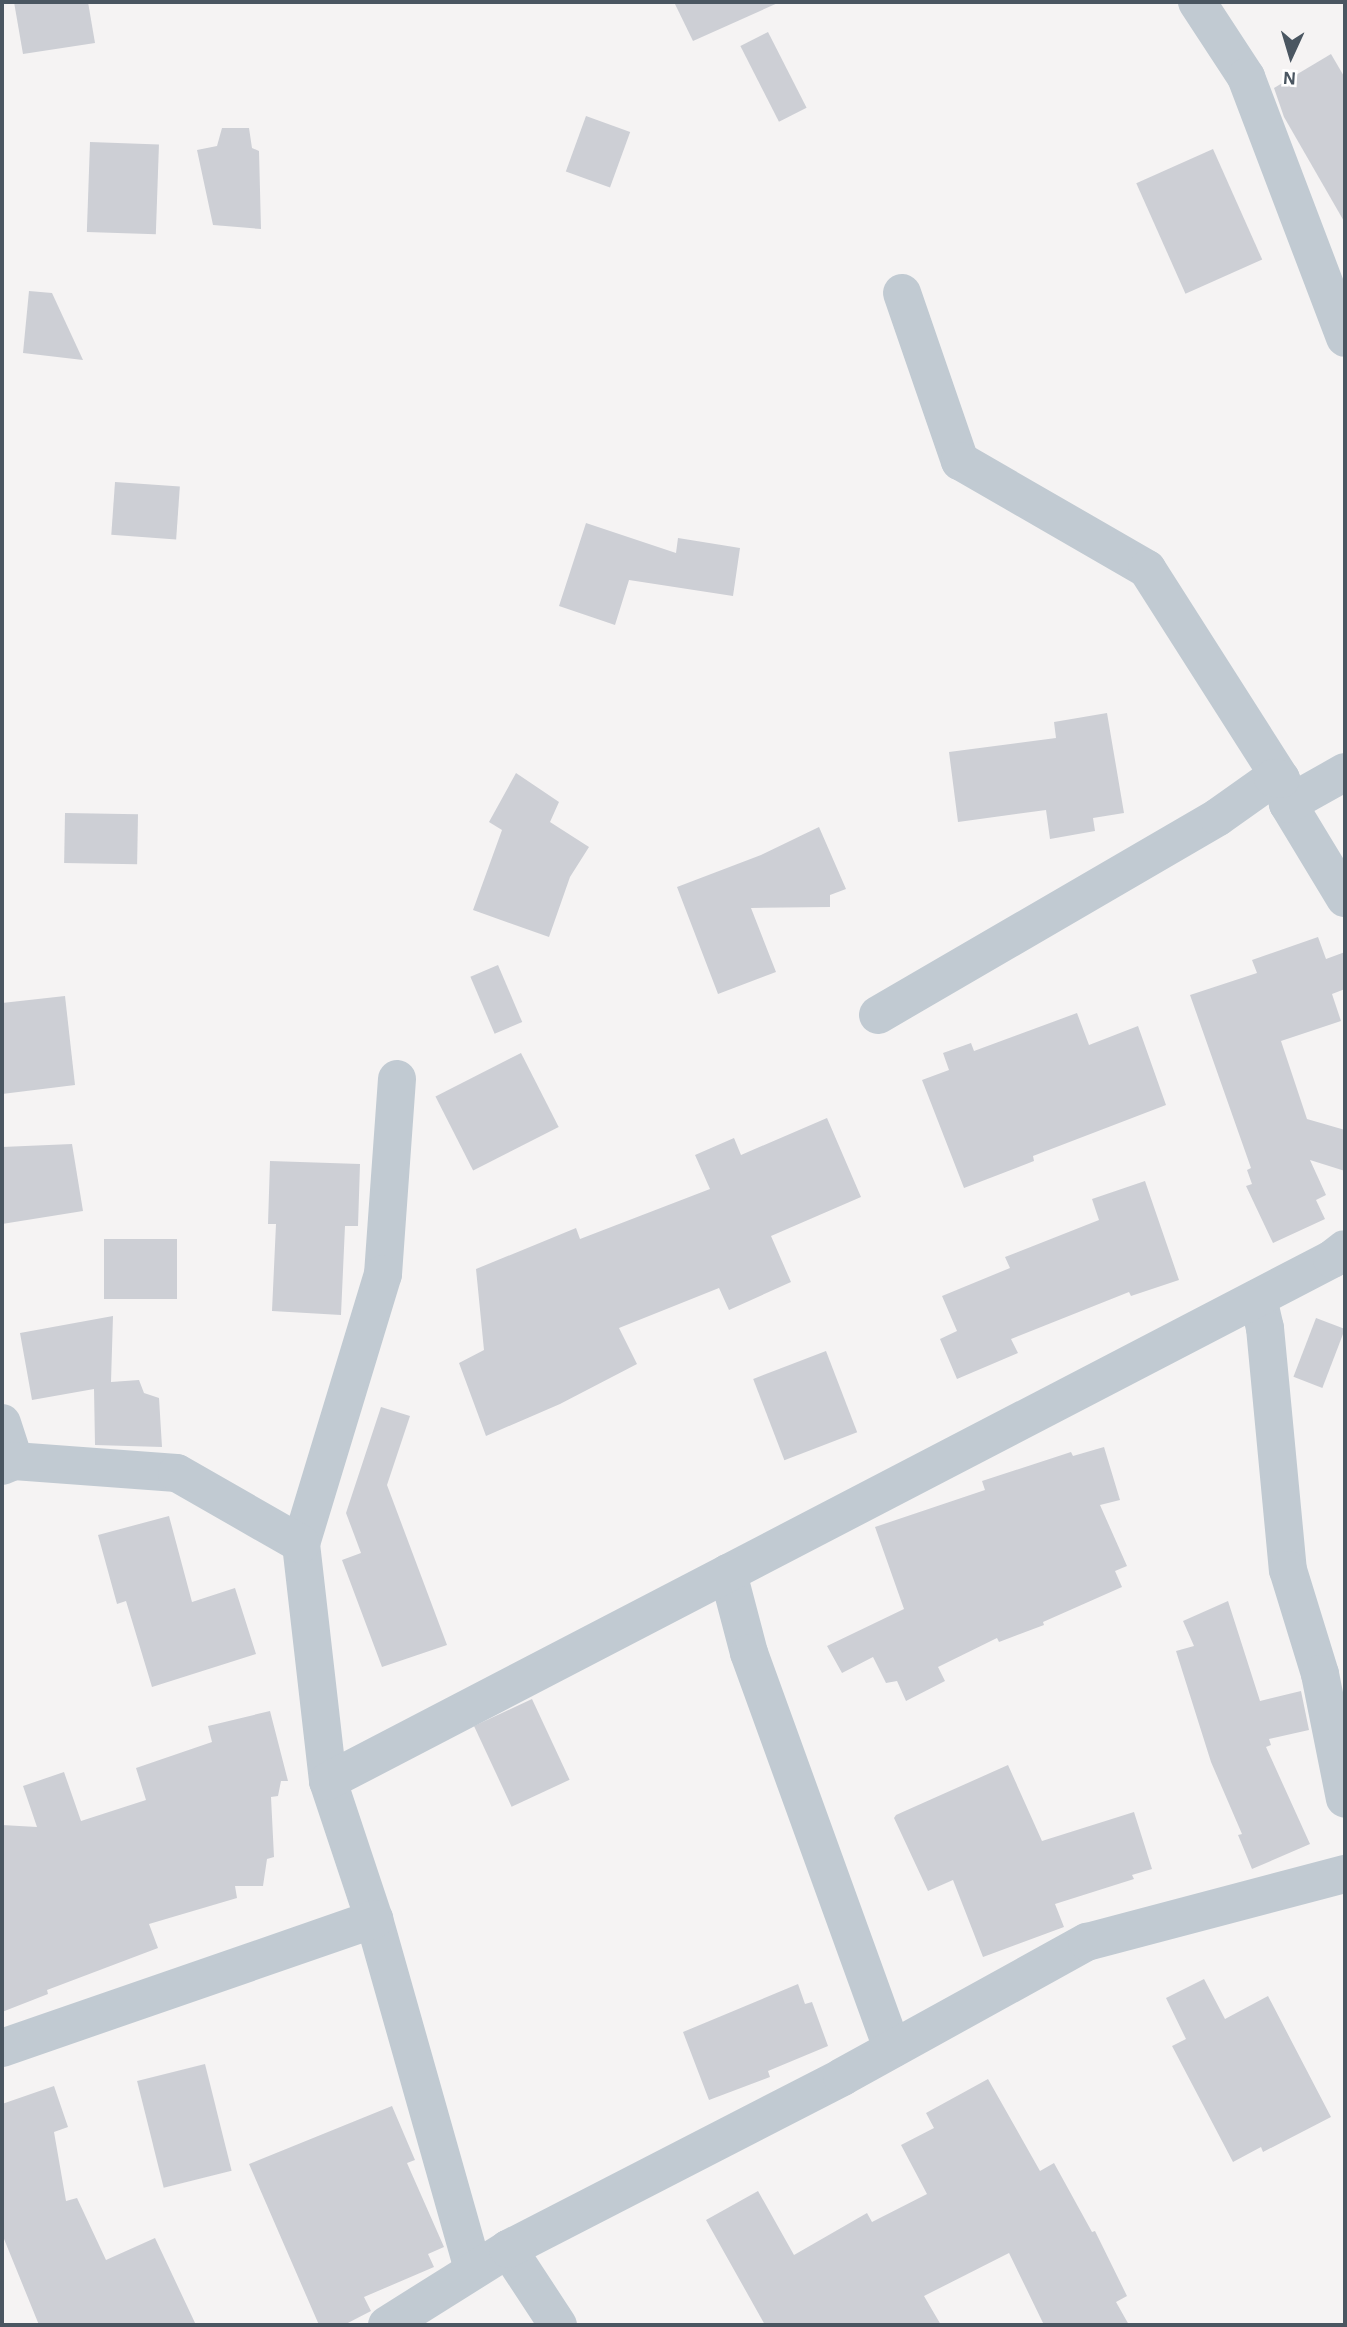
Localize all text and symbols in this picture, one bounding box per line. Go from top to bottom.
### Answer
north arrow [1256,21,1326,91]
text: N [1282,68,1297,87]

